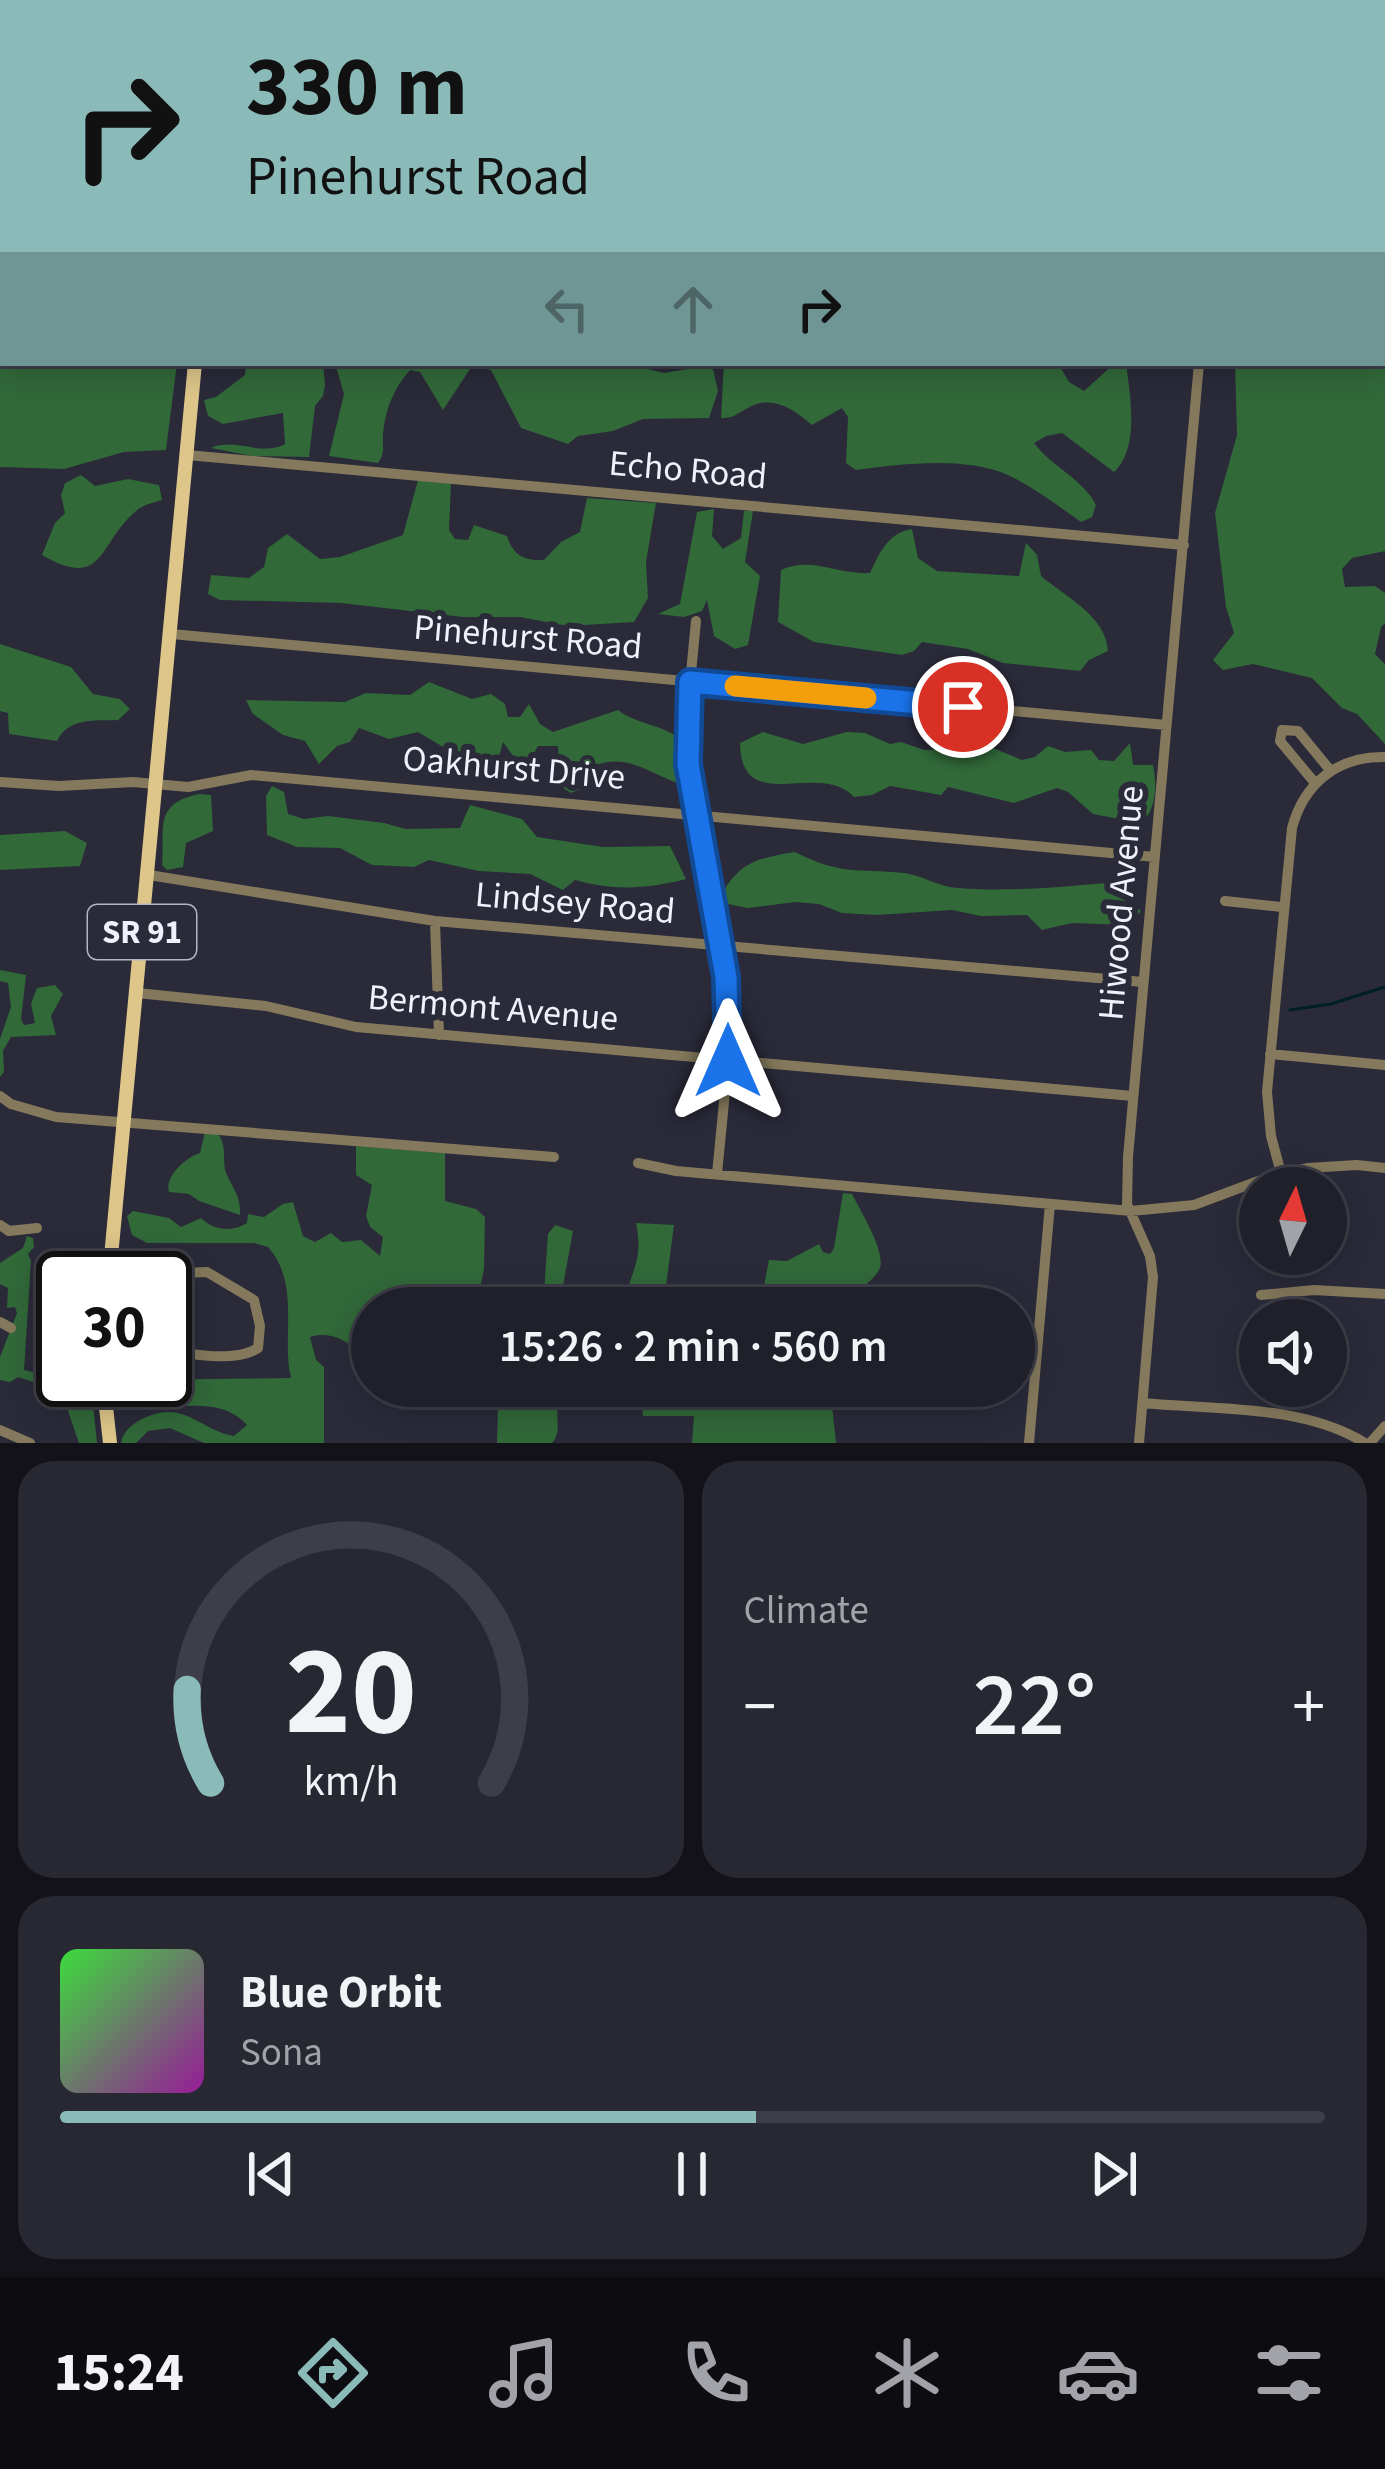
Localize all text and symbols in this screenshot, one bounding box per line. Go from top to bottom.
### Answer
text: 330 m [246,28,468,148]
icon: right [48,48,204,204]
text: Pinehurst Road [246,139,590,216]
icon: left [534,276,600,342]
icon: ahead [660,276,726,342]
icon: right [786,276,852,342]
street label: Echo Road [607,438,769,502]
street label: Pinehurst Road [412,602,644,672]
pin [912,656,1014,758]
icon: arrive [930,674,996,740]
street label: Oakhurst Drive [401,733,627,803]
street label: Hiwood Avenue [1085,784,1157,1022]
street label: Lindsey Road [473,869,677,937]
road number: SR 91 [88,905,196,959]
street label: Bermont Avenue [366,972,620,1044]
position arrow [665,998,791,1124]
north arrow [1239,1167,1347,1275]
map controls [1239,1167,1347,1407]
speed limit sign: 30 [36,1251,192,1407]
button: sound [1239,1299,1347,1407]
text: 15:26 · 2 min · 560 m [499,1315,887,1379]
text: Climate [744,1583,869,1639]
text: 20 [285,1604,417,1782]
text: 22° [972,1642,1096,1770]
text: − [744,1660,776,1754]
text: + [1292,1660,1325,1754]
text: km/h [303,1750,398,1811]
text: Blue Orbit [240,1961,442,2025]
text: Sona [240,2025,323,2081]
icon: previous [238,2141,304,2207]
icon: pause [659,2141,725,2207]
icon: next [1081,2141,1147,2207]
icon: directions [291,2331,375,2415]
icon: music [482,2331,566,2415]
icon: phone [674,2331,758,2415]
icon: climate [865,2331,949,2415]
icon: car [1056,2331,1140,2415]
icon: filters [1247,2331,1331,2415]
text: 15:24 [54,2335,184,2412]

